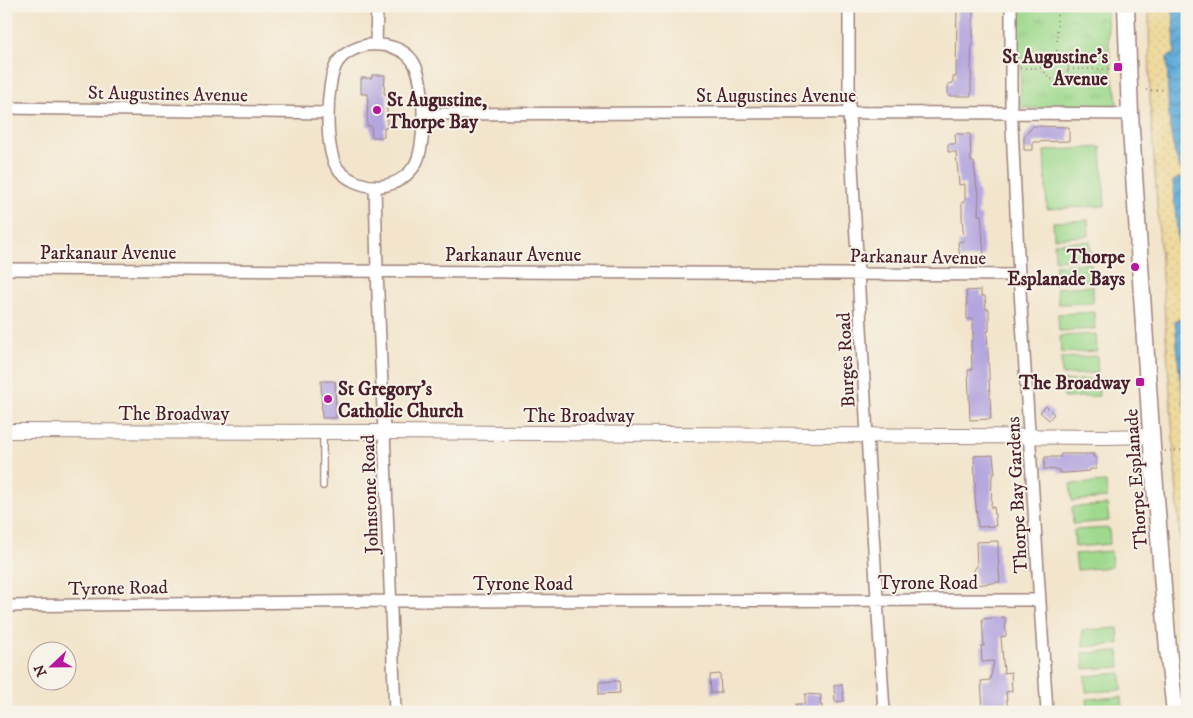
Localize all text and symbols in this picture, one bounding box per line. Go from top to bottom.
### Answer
place label: St Augustine's Avenue [1002,46,1109,91]
marker: St Augustine's Avenue [1112,61,1124,73]
street label: St Augustines Avenue [88,82,248,107]
street label: St Augustines Avenue [696,85,856,108]
place label: St Augustine, Thorpe Bay [386,89,487,134]
marker: St Augustine, Thorpe Bay [371,104,383,116]
street label: Parkanaur Avenue [40,242,176,265]
street label: Parkanaur Avenue [445,244,581,267]
street label: Parkanaur Avenue [849,245,987,270]
place label: Thorpe Esplanade Bays [1007,246,1126,291]
marker: Thorpe Esplanade Bays [1129,261,1141,273]
street label: Burges Road [832,311,860,408]
place label: The Broadway [1018,372,1131,395]
marker: The Broadway [1134,376,1146,388]
place label: St Gregory's Catholic Church [338,378,465,423]
marker: St Gregory's Catholic Church [322,393,334,405]
street label: The Broadway [118,403,231,426]
street label: The Broadway [523,405,636,428]
street label: Thorpe Esplanade [1120,408,1153,550]
street label: Thorpe Bay Gardens [1002,416,1033,574]
street label: Johnstone Road [357,434,384,556]
street label: Tyrone Road [878,572,978,595]
street label: Tyrone Road [473,573,573,596]
street label: Tyrone Road [68,576,169,601]
north arrow [28,640,78,690]
text: N [30,661,51,679]

